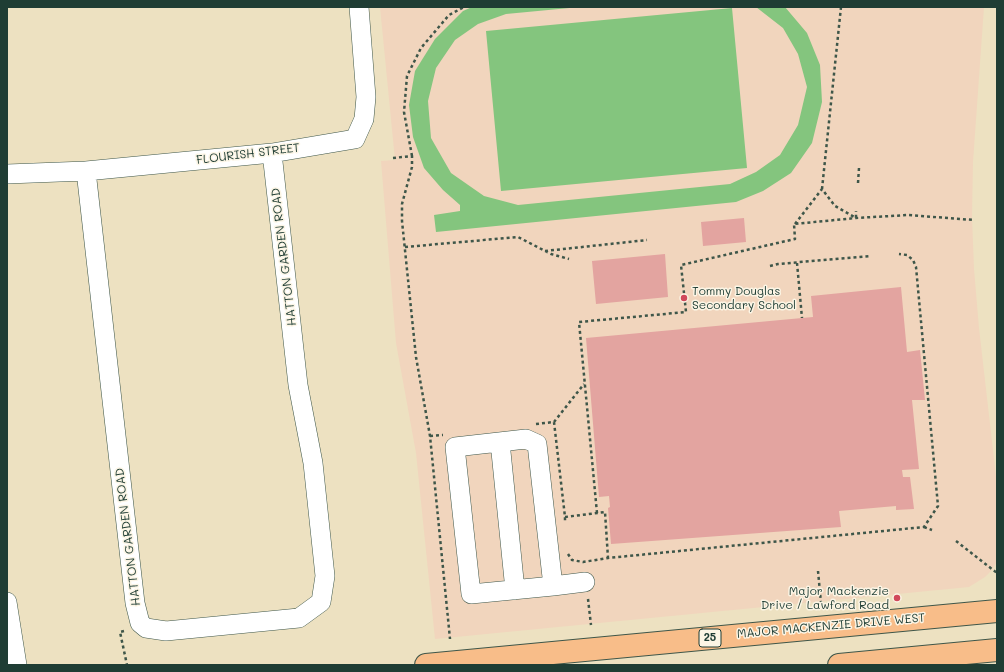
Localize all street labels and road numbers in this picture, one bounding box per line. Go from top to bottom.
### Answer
street label: FLOURISH STREET [195,141,301,167]
street label: HATTON GARDEN ROAD [268,187,300,327]
street label: HATTON GARDEN ROAD [112,467,144,607]
street label: MAJOR MACKENZIE DRIVE WEST [736,611,926,641]
road number: 25 [699,629,721,647]

